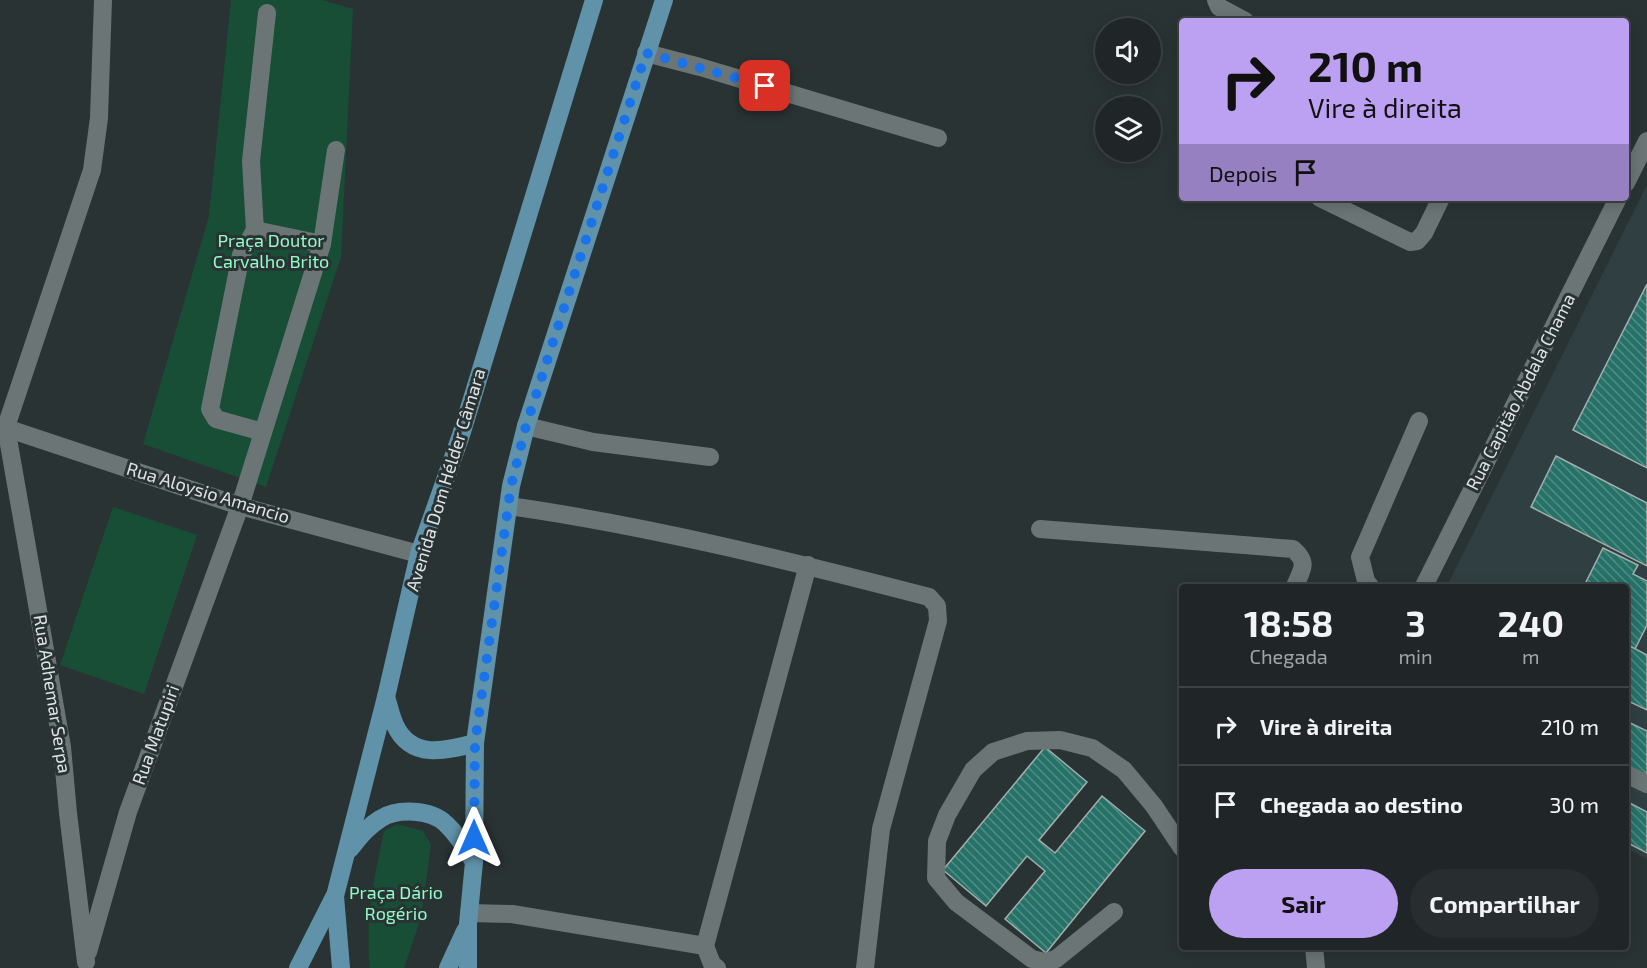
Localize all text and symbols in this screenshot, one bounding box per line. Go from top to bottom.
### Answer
map controls [1095,18,1161,162]
button: sound [1095,18,1161,84]
text: 210 m [1308,40,1423,90]
icon: right [1209,42,1287,120]
pin [739,60,790,111]
icon: arrive [748,69,781,102]
text: Vire à direita [1308,91,1462,123]
button: layers [1095,96,1161,162]
icon: arrive [1289,156,1322,189]
text: Depois [1209,160,1277,186]
park label: Praça Doutor Carvalho Brito [213,229,329,272]
street label: Rua Capitão Abdala Chama [1461,289,1579,494]
street label: Avenida Dom Hélder Câmara [401,366,489,594]
street label: Rua Aloysio Amancio [124,457,292,527]
text: 18:58 [1244,601,1333,644]
text: 3 [1405,601,1426,644]
text: 240 [1497,601,1564,644]
street label: Rua Adhemar Serpa [30,613,76,775]
text: Chegada [1250,644,1328,668]
text: min [1398,644,1433,668]
text: m [1522,644,1540,668]
street label: Rua Matupiri [127,682,183,788]
icon: right [1209,710,1242,743]
text: Vire à direita [1260,713,1392,739]
text: 210 m [1540,713,1599,739]
icon: arrive [1209,788,1242,821]
text: Chegada ao destino [1260,791,1463,817]
text: 30 m [1549,791,1599,817]
position arrow [442,806,506,870]
button: Sair [1209,869,1398,938]
button: Compartilhar [1410,869,1599,938]
park label: Praça Dário Rogério [349,881,443,924]

